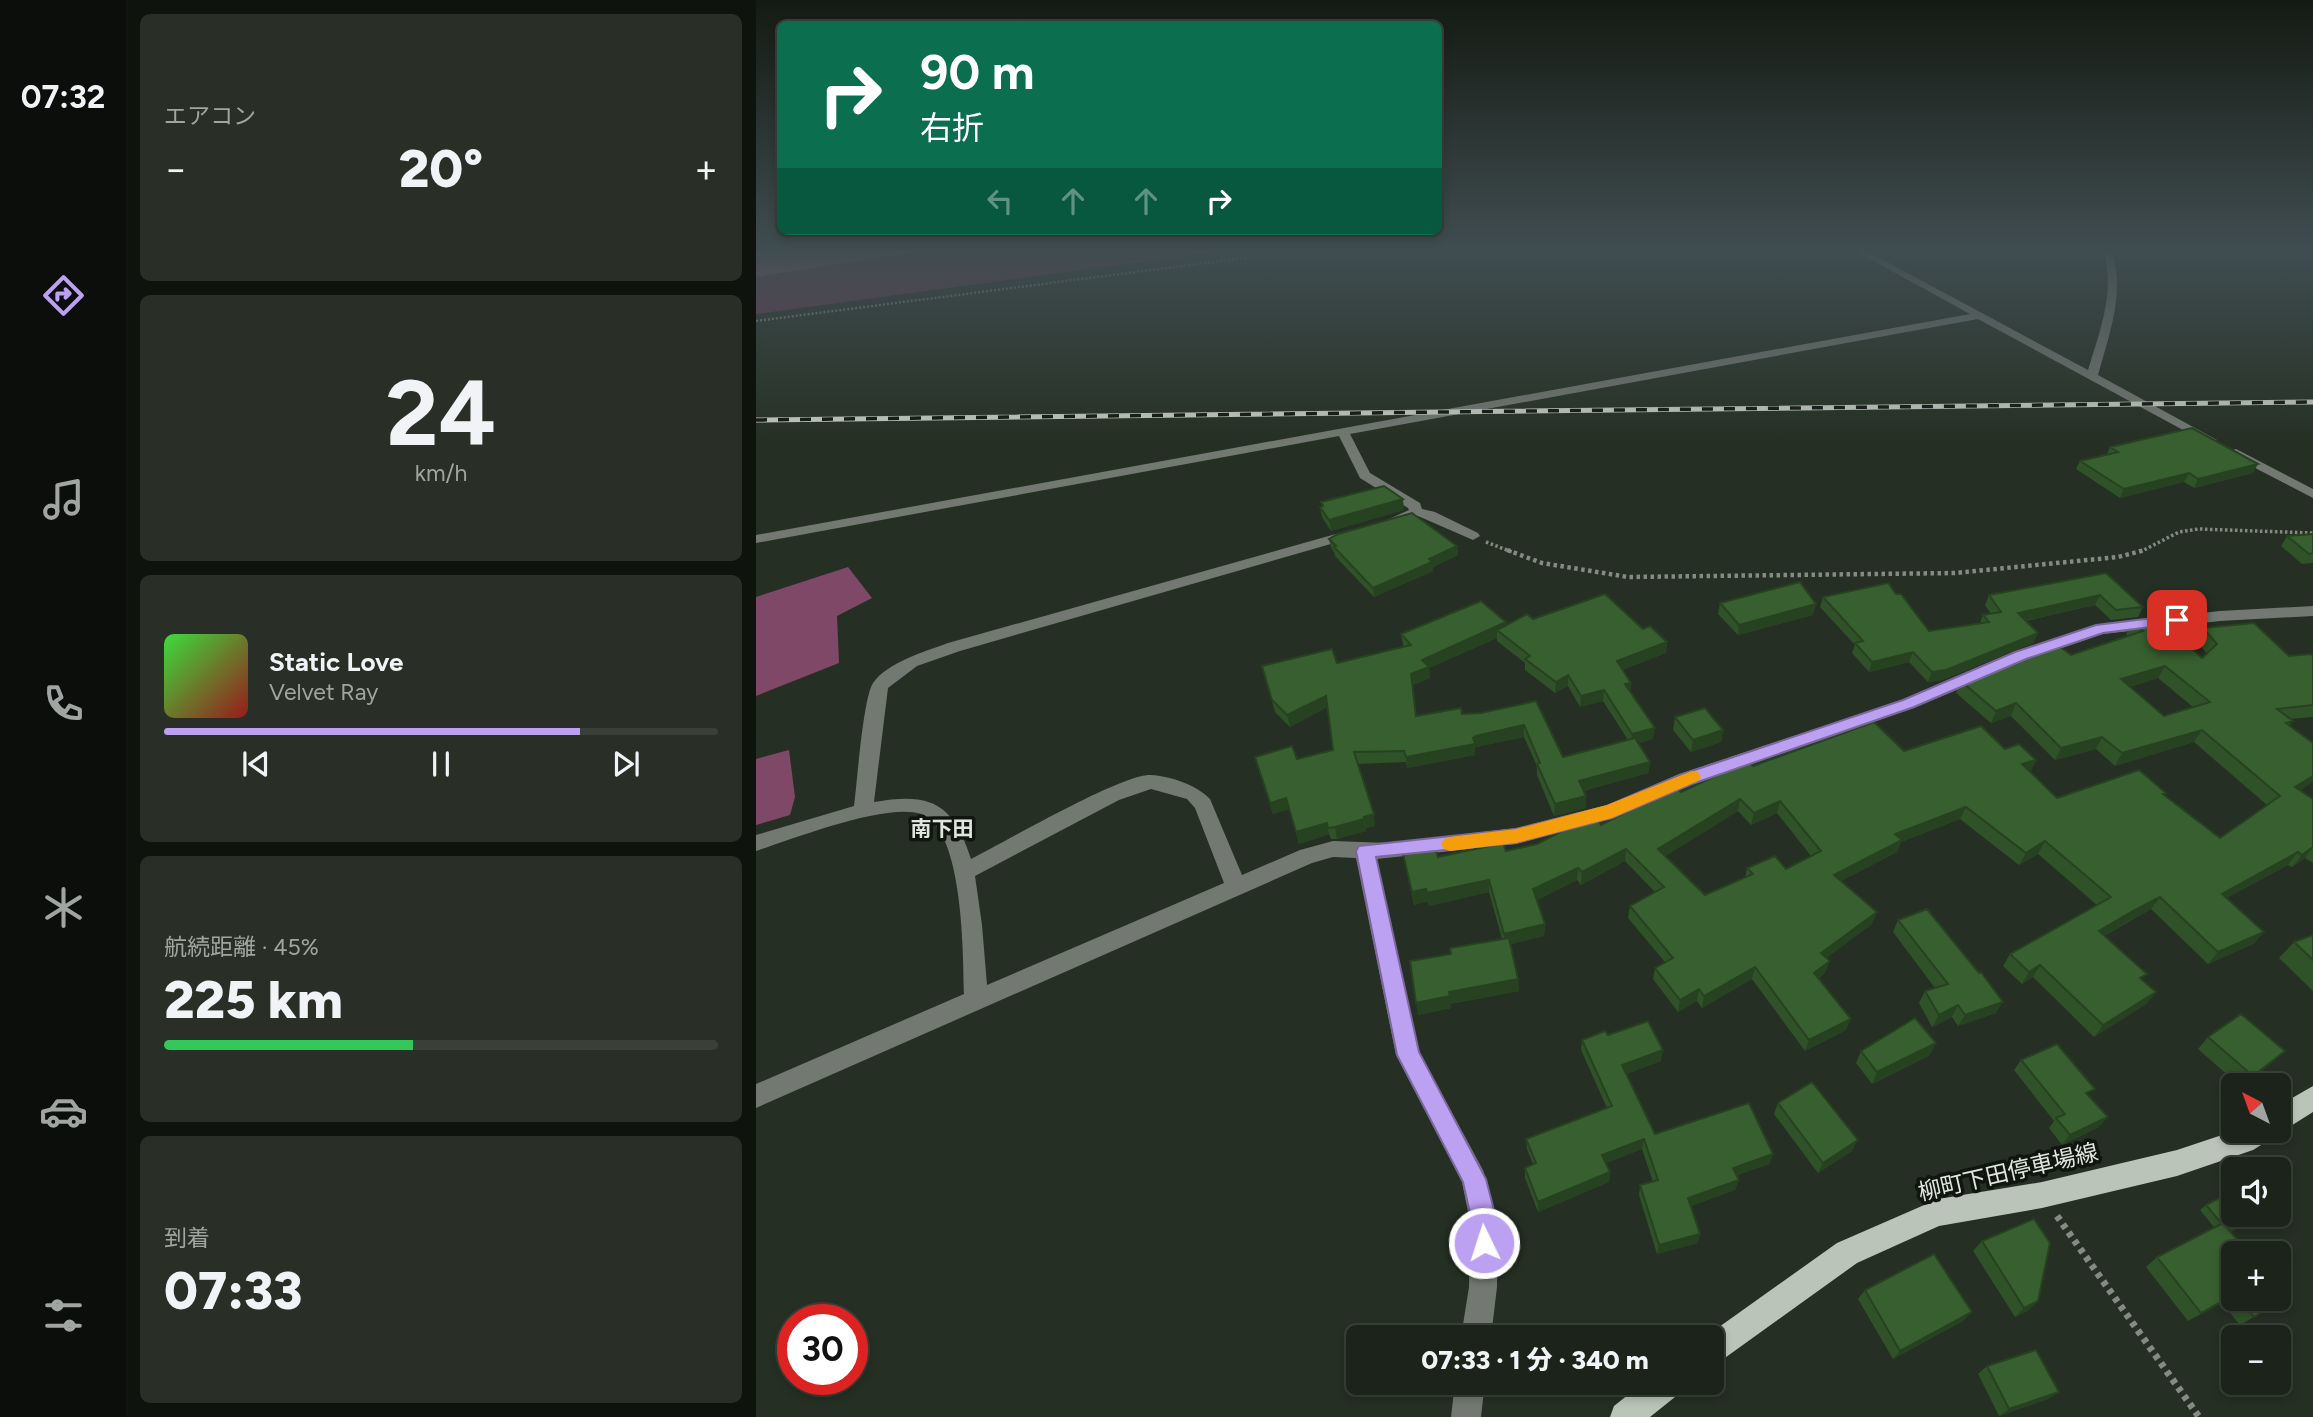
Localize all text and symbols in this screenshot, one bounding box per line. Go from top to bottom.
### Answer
text: 90 m [920,42,1035,101]
icon: right [805,49,896,140]
text: 07:32 [21,78,105,116]
text: エアコン [164,102,256,130]
text: 右折 [920,109,984,147]
text: 20° [399,138,483,200]
text: − [164,146,188,192]
text: + [694,146,718,192]
icon: left [981,182,1019,220]
icon: ahead [1054,182,1092,220]
icon: ahead [1127,182,1165,220]
icon: right [1200,182,1238,220]
icon: directions [39,271,88,320]
text: 24 [386,359,496,468]
text: km/h [415,459,467,487]
icon: music [39,475,88,524]
pin [2147,590,2207,650]
icon: arrive [2158,601,2196,639]
text: Static Love [269,646,403,678]
text: Velvet Ray [269,678,378,706]
icon: phone [39,679,88,728]
icon: previous [237,745,275,783]
icon: pause [422,745,460,783]
icon: next [607,745,645,783]
district label: 南下田 [911,816,974,841]
icon: climate [39,883,88,932]
text: 航続距離 · 45% [164,933,319,961]
text: 225 km [164,969,343,1031]
north arrow [2221,1073,2291,1143]
map controls [2221,1073,2291,1395]
icon: car [39,1087,88,1136]
street label: 柳町下田停車場線 [1915,1138,2101,1206]
button: sound [2221,1157,2291,1227]
position arrow [1447,1206,1521,1280]
text: 到着 [164,1224,210,1252]
button: + [2221,1241,2291,1311]
text: 07:33 [164,1260,302,1322]
icon: filters [39,1291,88,1340]
speed limit sign: 30 [777,1304,868,1395]
button: − [2221,1325,2291,1395]
text: 07:33 · 1 分 · 340 m [1421,1344,1649,1376]

